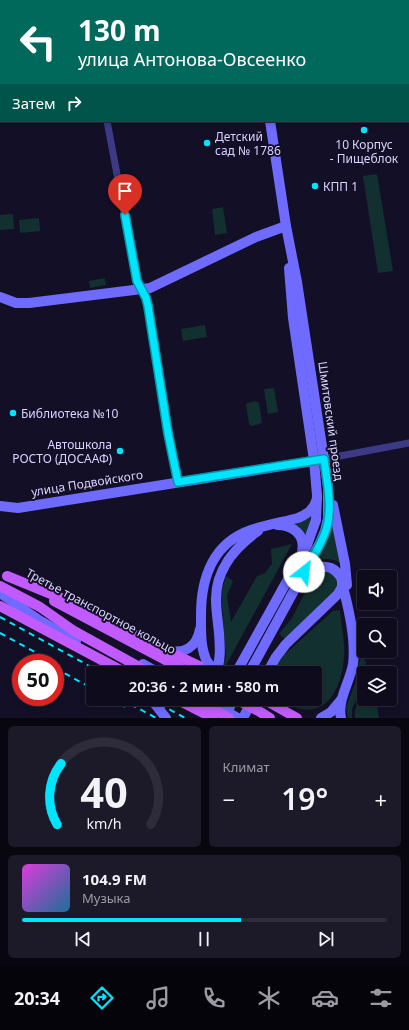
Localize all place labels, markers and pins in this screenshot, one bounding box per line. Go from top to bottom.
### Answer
marker: 10 Корпус - Пищеблок [359,125,369,135]
place label: Детский сад № 1786 [215,128,281,159]
place label: 10 Корпус - Пищеблок [330,136,399,167]
marker: Детский сад № 1786 [202,138,212,148]
pin [108,174,142,215]
place label: КПП 1 [323,178,358,195]
marker: КПП 1 [310,181,320,191]
place label: Библиотека №10 [21,405,119,422]
marker: Библиотека №10 [8,408,18,418]
place label: Автошкола РОСТО (ДОСААФ) [12,436,112,467]
marker: Автошкола РОСТО (ДОСААФ) [115,446,125,456]

